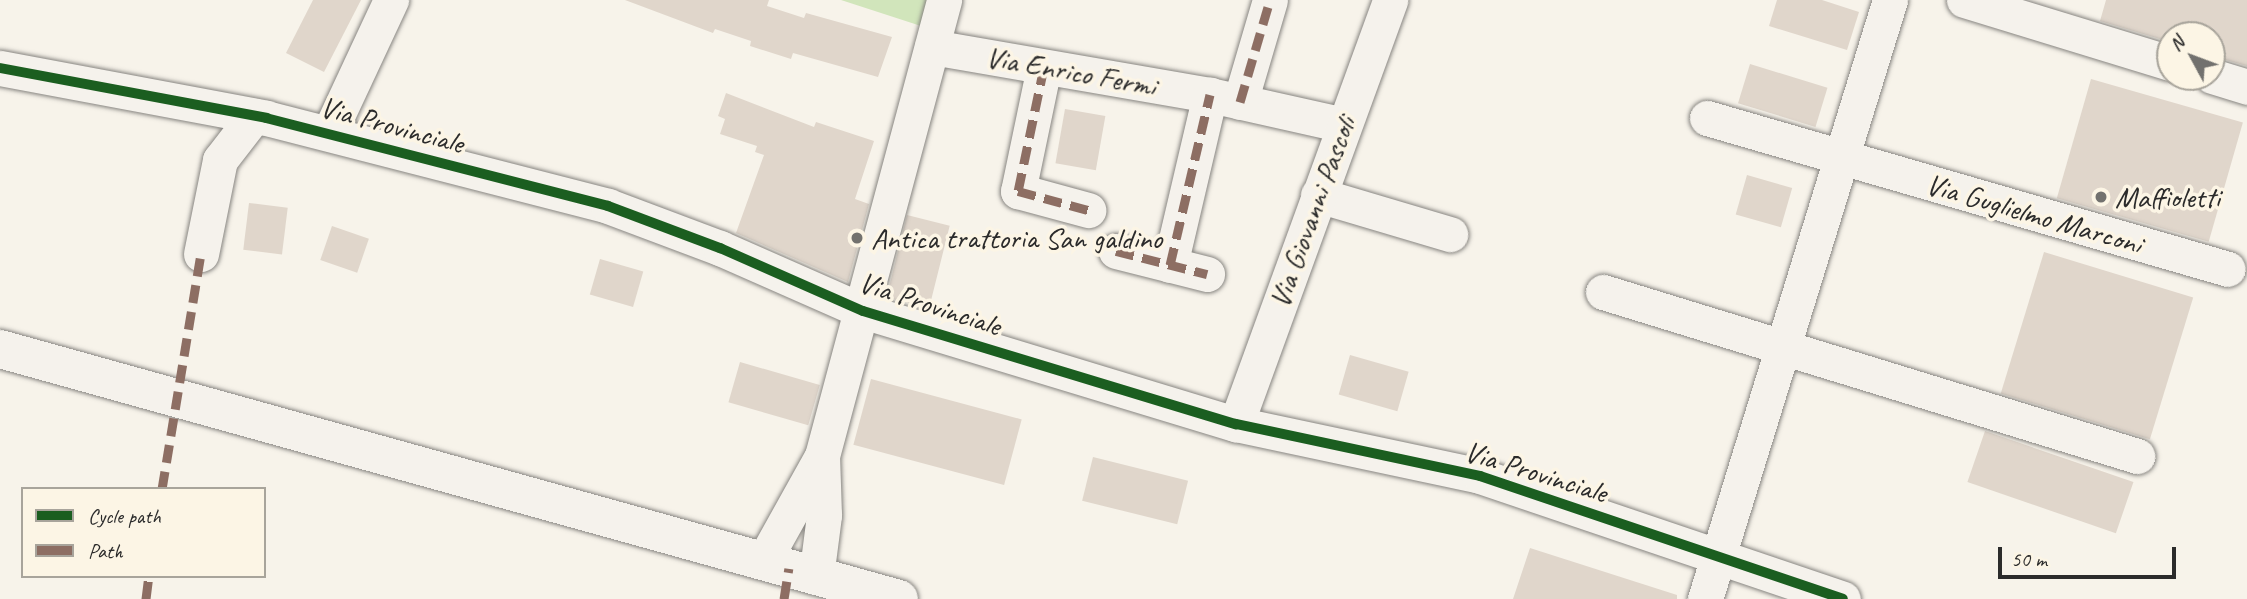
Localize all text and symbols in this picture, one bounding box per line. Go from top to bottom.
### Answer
north arrow [2156,21,2226,91]
text: N [2164,31,2190,56]
street label: Via Enrico Fermi [983,38,1159,104]
street label: Via Provinciale [316,88,468,162]
street label: Via Giovanni Pascoli [1261,112,1363,312]
street label: Via Guglielmo Marconi [1922,166,2146,262]
place label: Maffioletti [2115,179,2220,215]
marker: Maffioletti [2093,189,2109,205]
place label: Antica trattoria San galdino [871,220,1165,256]
marker: Antica trattoria San galdino [849,230,865,246]
street label: Via Provinciale [854,264,1006,344]
street label: Via Provinciale [1460,433,1612,511]
legend [21,487,266,578]
text: Cycle path [88,503,161,529]
scale bar [2002,532,2180,576]
text: Path [88,538,123,564]
text: 50 m [2011,546,2047,572]

